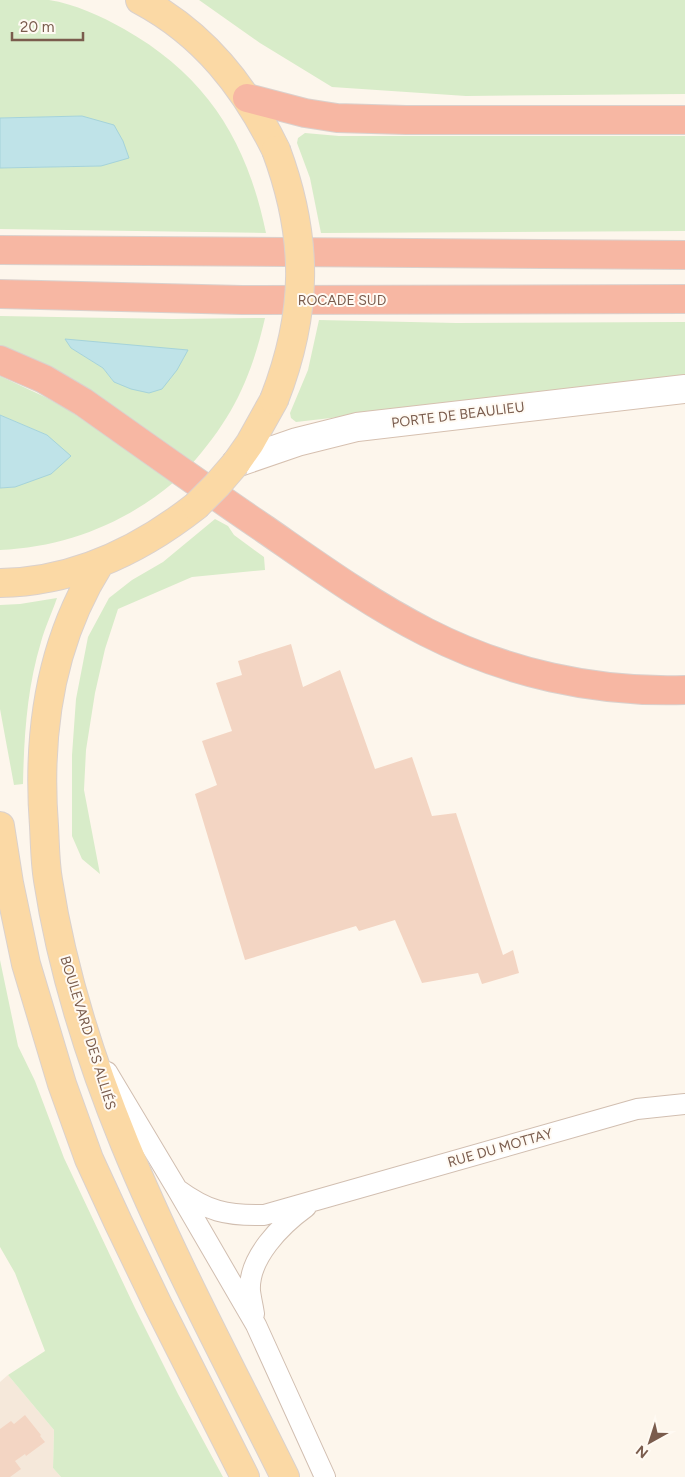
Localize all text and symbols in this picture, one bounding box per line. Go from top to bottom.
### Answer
scale bar [12,10,84,42]
text: 20 m [20,18,54,36]
street label: ROCADE SUD [298,292,386,309]
street label: PORTE DE BEAULIEU [390,398,526,432]
street label: BOULEVARD DES ALLIÉS [56,954,120,1112]
street label: RUE DU MOTTAY [446,1125,555,1171]
north arrow [625,1417,675,1467]
text: N [633,1442,652,1462]

